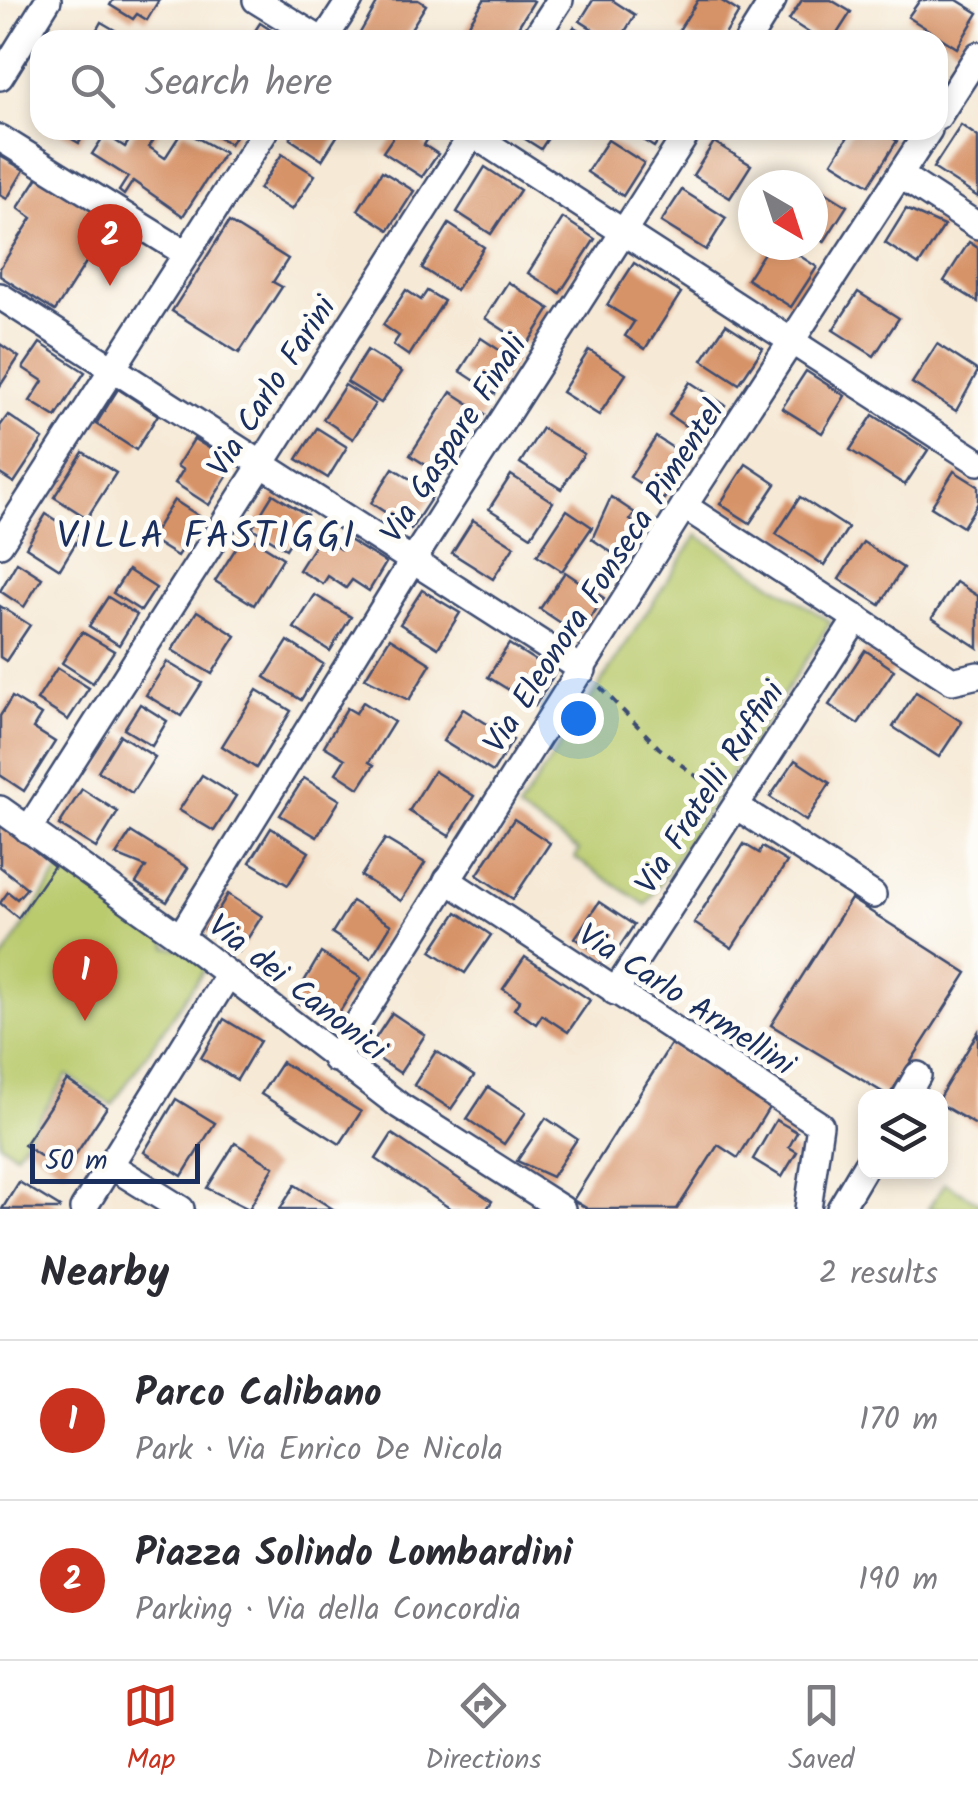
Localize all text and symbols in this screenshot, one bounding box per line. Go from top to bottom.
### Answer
search box [30,30,948,140]
text: Search here [145,55,332,115]
icon: search [65,58,120,113]
north arrow [738,170,828,260]
pin: 2 [78,204,142,286]
street label: Via Carlo Farini [195,285,352,488]
street label: Via Gaspare Finali [368,323,543,554]
street label: Via Eleonora Fonseca Pimentel [471,390,739,764]
district label: VILLA FASTIGGI [57,508,357,568]
street label: Via Fratelli Ruffini [623,670,800,905]
your location [553,693,604,744]
street label: Via dei Canonici [196,903,398,1076]
street label: Via Carlo Armellini [567,912,806,1091]
pin: 1 [52,938,118,1021]
map controls [858,1089,948,1179]
button: layers [858,1089,948,1179]
scale bar [30,1139,200,1184]
text: 50 m [45,1139,108,1184]
text: Nearby [40,1241,169,1308]
text: 2 results [819,1249,938,1300]
text: Parco Calibano [135,1365,382,1425]
text: 1 [68,1395,77,1446]
text: 170 m [859,1395,938,1446]
text: Park · Via Enrico De Nicola [135,1425,503,1476]
text: Piazza Solindo Lombardini [135,1525,573,1585]
text: 2 [63,1555,82,1606]
text: 190 m [858,1555,938,1606]
text: Parking · Via della Concordia [135,1585,521,1636]
tab: Map [123,1678,178,1783]
tab: Directions [425,1678,541,1783]
tab: Saved [788,1678,855,1783]

